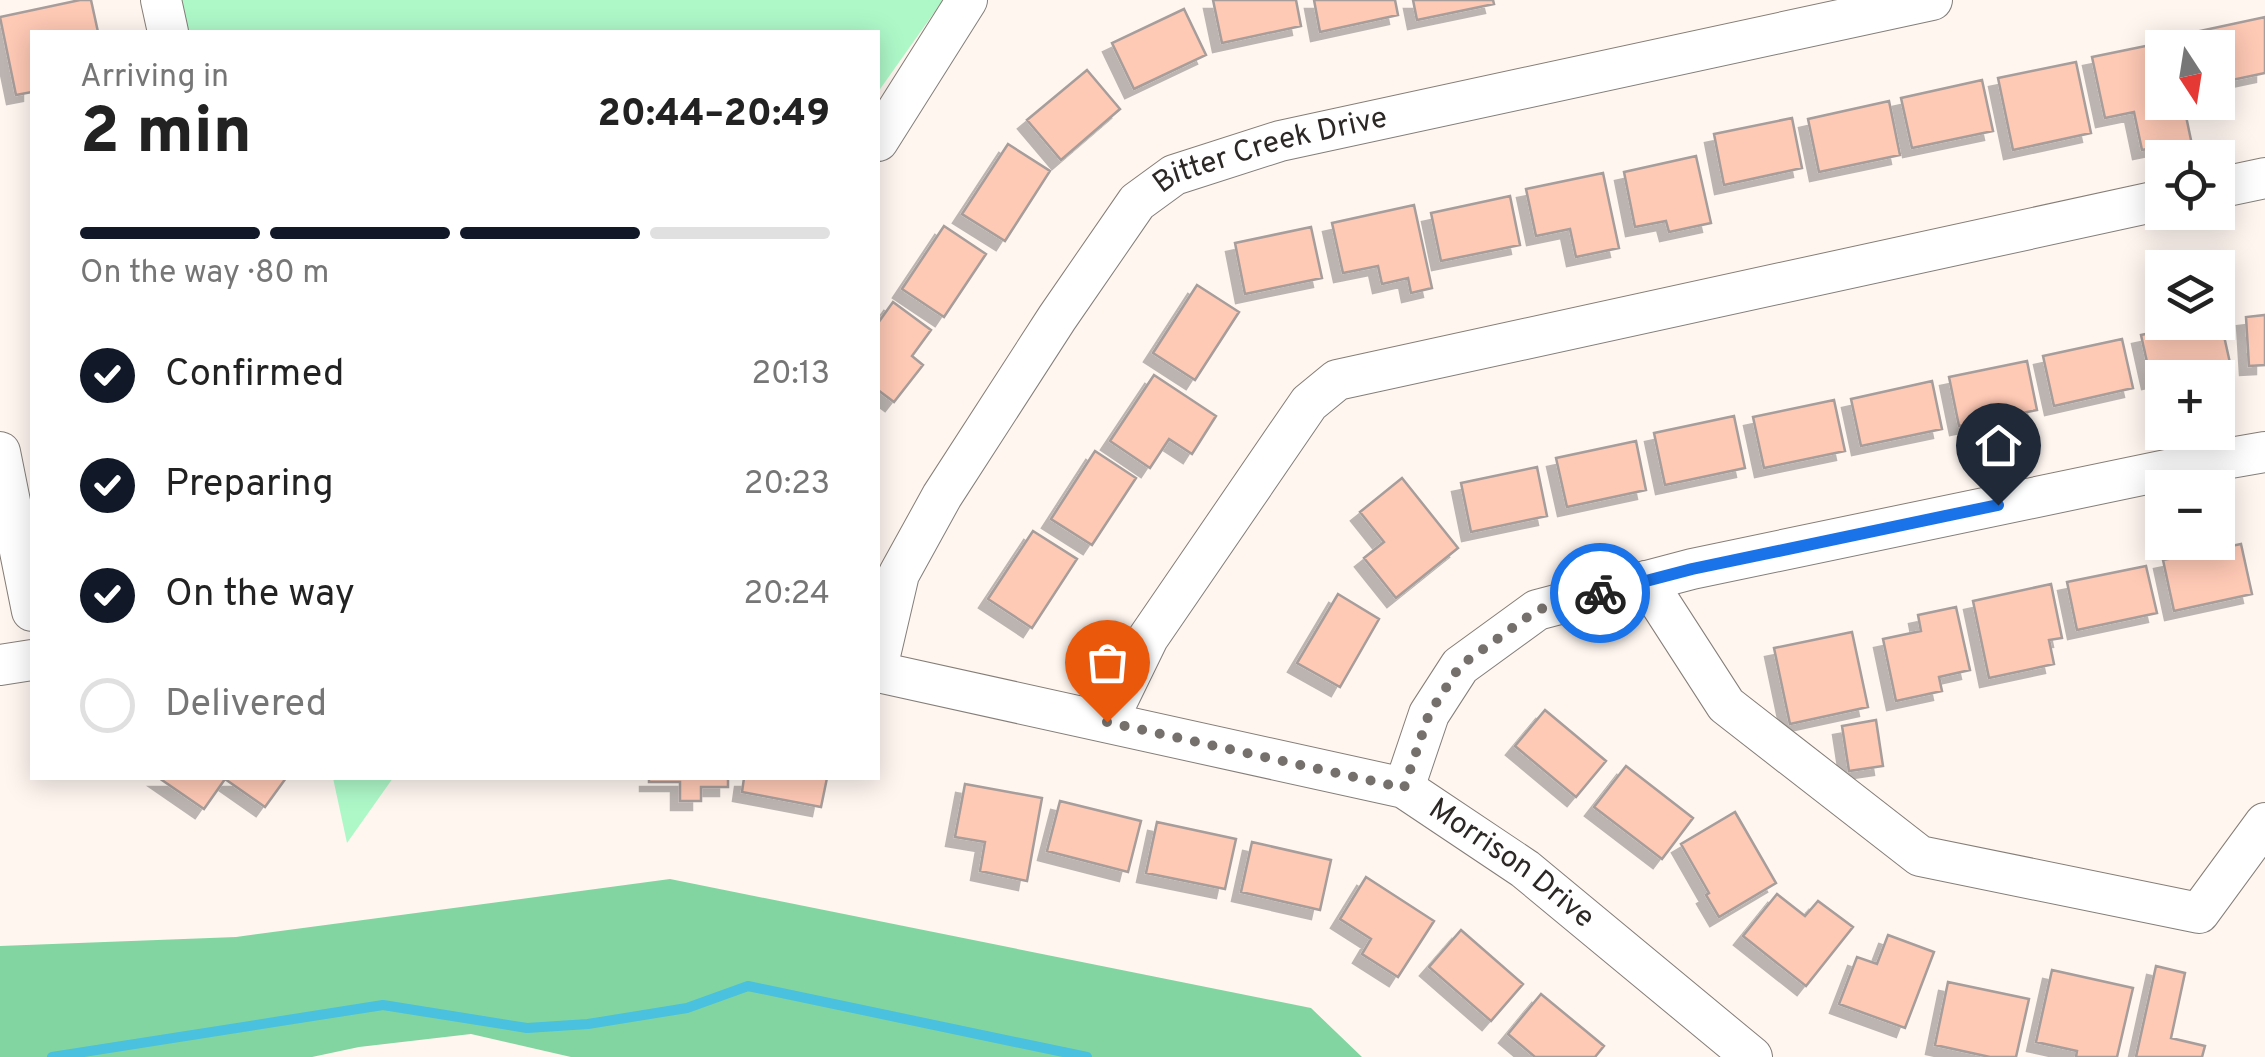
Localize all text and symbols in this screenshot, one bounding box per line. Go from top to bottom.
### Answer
north arrow [2145,30,2235,120]
map controls [2145,30,2235,560]
text: Arriving in [80,58,229,98]
text: 20:44–20:49 [597,91,830,140]
text: 2 min [80,94,252,176]
street label: Bitter Creek Drive [1146,100,1391,202]
button: locate [2145,140,2235,230]
button: layers [2145,250,2235,340]
text: On the way · 80 m [80,254,329,294]
icon: check [80,348,135,403]
text: Confirmed [165,351,344,400]
text: 20:13 [751,355,830,395]
button: + [2145,360,2235,450]
pin [1956,403,2041,506]
icon: home [1971,418,2026,473]
icon: check [80,458,135,513]
text: Preparing [165,461,334,510]
text: 20:23 [744,465,830,505]
button: − [2145,470,2235,560]
courier [1550,543,1650,643]
icon: bike [1573,566,1628,621]
icon: check [80,568,135,623]
text: On the way [165,571,355,620]
text: 20:24 [744,575,830,615]
pin [1065,620,1150,723]
icon: bag [1080,635,1135,690]
text: Delivered [165,681,327,730]
street label: Morrison Drive [1421,791,1602,937]

